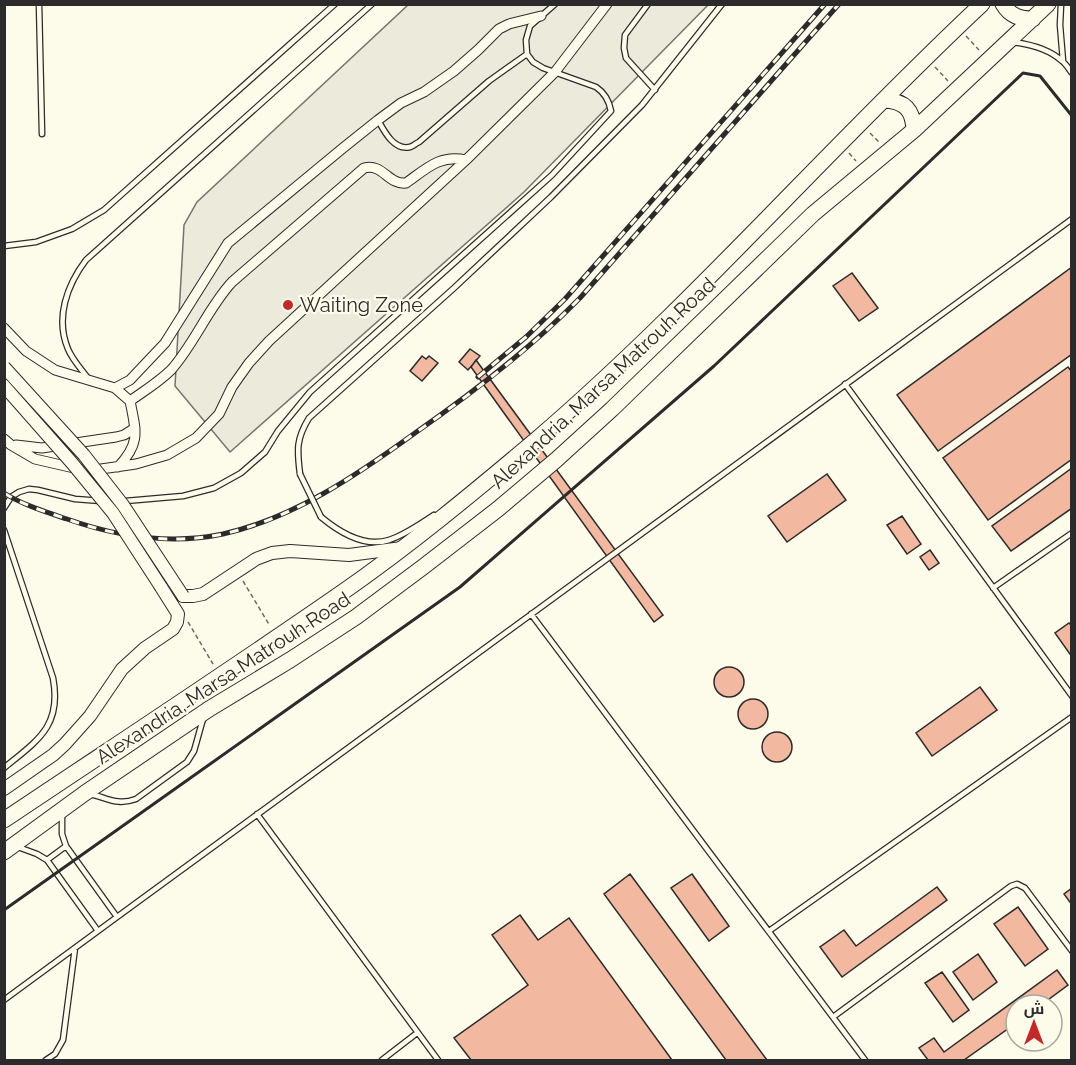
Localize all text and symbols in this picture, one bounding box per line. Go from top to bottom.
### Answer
street label: Alexandria, Marsa Matrouh Road [486,272,720,494]
place label: Waiting Zone [300,293,423,317]
marker: Waiting Zone [281,298,295,312]
street label: Alexandria, Marsa Matrouh Road [91,587,355,769]
north arrow [1004,993,1064,1053]
text: ش [1024,999,1044,1018]

